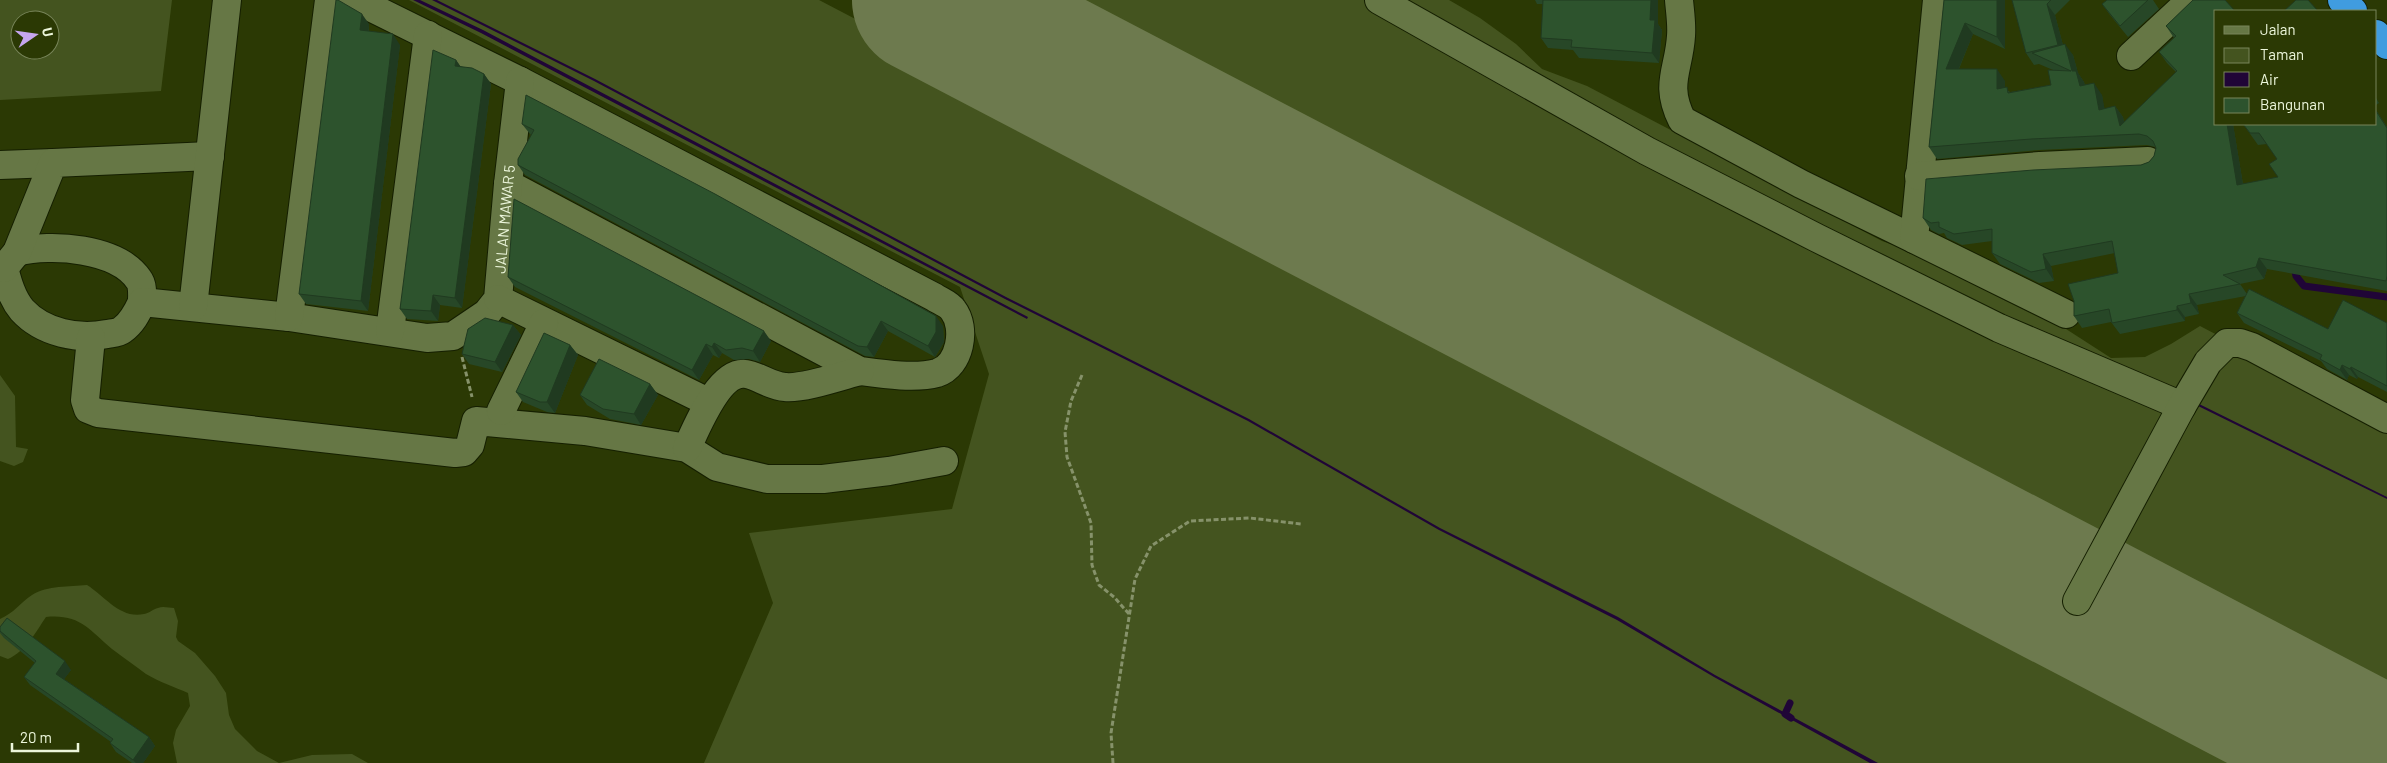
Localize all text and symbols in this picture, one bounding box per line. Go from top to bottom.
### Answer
north arrow [10,10,60,60]
legend [2214,10,2377,125]
text: Jalan [2260,20,2296,38]
text: U [39,26,57,38]
text: Taman [2260,45,2304,63]
text: Air [2260,70,2279,88]
text: Bangunan [2260,95,2325,113]
street label: JALAN MAWAR 5 [490,164,518,274]
scale bar [12,720,79,752]
text: 20 m [20,728,52,746]

